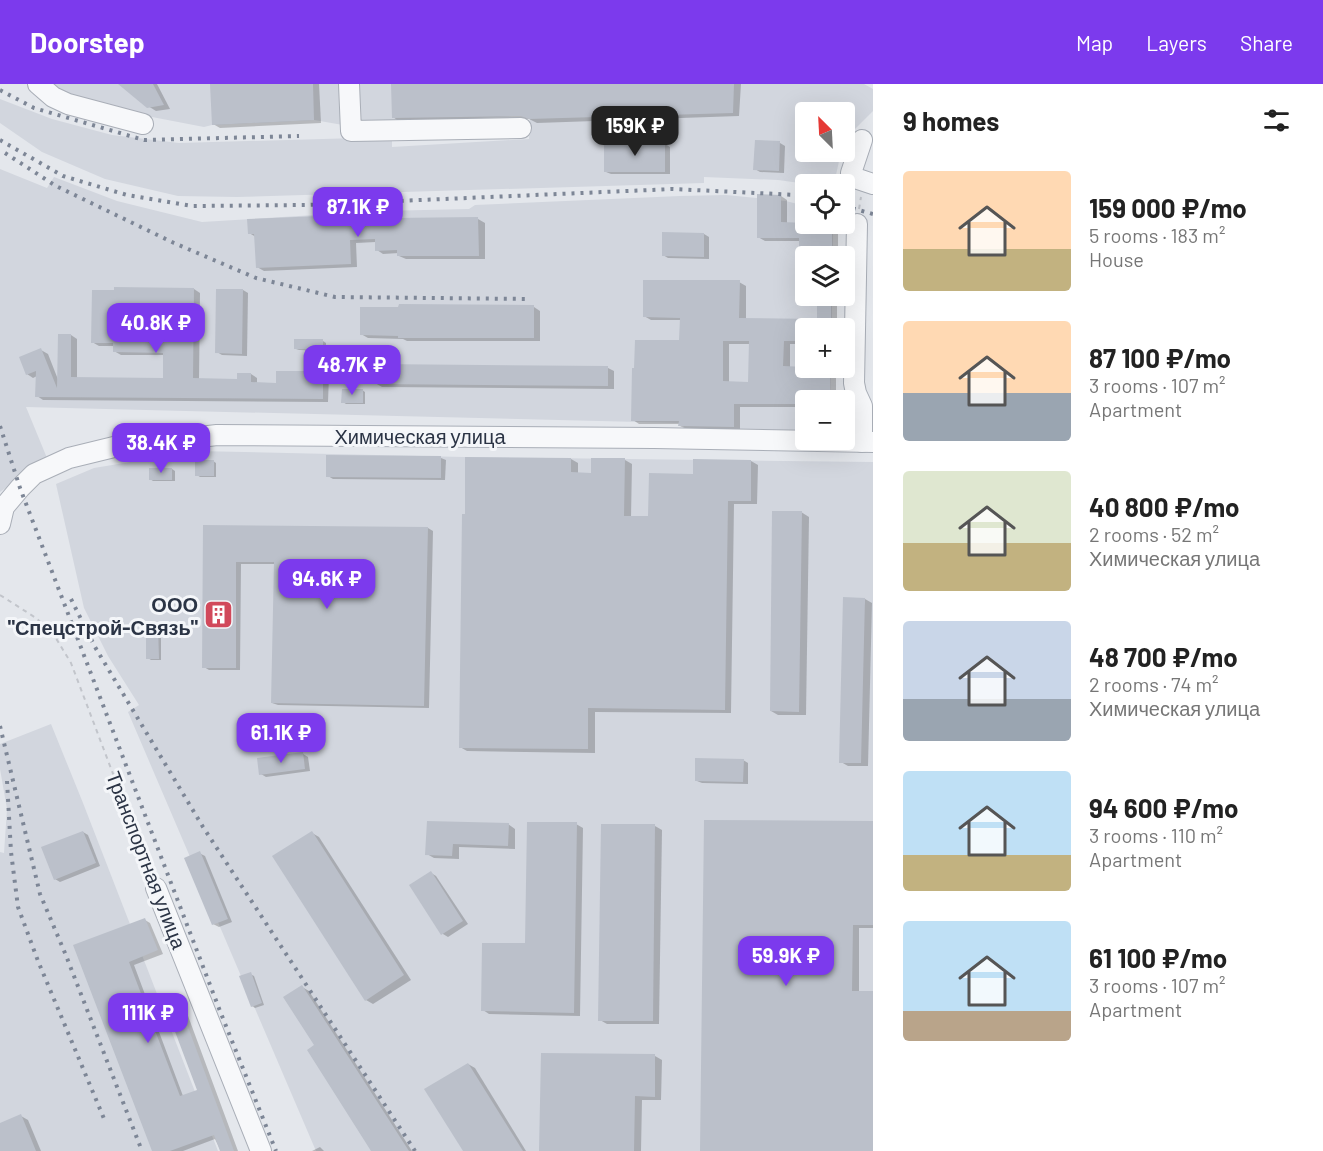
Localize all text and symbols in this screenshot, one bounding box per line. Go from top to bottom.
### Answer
text: Doorstep [30,25,145,59]
text: Map [1076,30,1113,55]
text: Layers [1146,30,1207,55]
text: Share [1240,30,1293,55]
north arrow [795,102,855,162]
map controls [795,102,855,450]
icon: filters [1260,104,1293,137]
text: 9 homes [903,105,999,136]
pin: 159K ₽ [586,106,684,157]
text: 159K ₽ [605,113,665,137]
button: locate [795,174,855,234]
pin: 87.1K ₽ [303,187,413,238]
text: 159 000 ₽/mo [1089,192,1247,223]
text: 87.1K ₽ [327,194,389,218]
icon: home [951,195,1023,267]
text: 5 rooms · 183 m² [1089,223,1225,247]
button: layers [795,246,855,306]
text: House [1089,247,1144,271]
pin: 40.8K ₽ [101,303,211,354]
text: 40.8K ₽ [121,310,191,334]
button: + [795,318,855,378]
text: 87 100 ₽/mo [1089,342,1231,373]
pin: 48.7K ₽ [297,345,407,396]
icon: home [951,345,1023,417]
text: 48.7K ₽ [318,352,386,376]
text: 3 rooms · 107 m² [1089,373,1225,397]
button: − [795,390,855,450]
text: Apartment [1089,397,1182,421]
pin: 38.4K ₽ [106,423,216,474]
street label: Химическая улица [334,424,506,448]
text: 38.4K ₽ [126,430,196,454]
text: 40 800 ₽/mo [1089,491,1240,522]
icon: home [951,495,1023,567]
text: 2 rooms · 52 m² [1089,522,1219,546]
text: Химическая улица [1089,546,1260,570]
pin: 94.6K ₽ [272,559,382,610]
text: 94.6K ₽ [292,566,362,590]
place label: ООО "Спецстрой-Связь" [8,592,198,639]
building icon: ООО "Спецстрой-Связь" [203,599,235,631]
text: 48 700 ₽/mo [1089,641,1238,672]
icon: home [951,645,1023,717]
text: 2 rooms · 74 m² [1089,672,1219,696]
text: Химическая улица [1089,696,1260,720]
pin: 61.1K ₽ [226,713,336,764]
text: 61.1K ₽ [251,720,311,744]
street label: Транспортная улица [102,768,192,953]
text: 94 600 ₽/mo [1089,792,1238,823]
icon: home [951,795,1023,867]
text: 3 rooms · 110 m² [1089,823,1223,847]
text: Apartment [1089,847,1182,871]
pin: 59.9K ₽ [731,936,841,987]
text: 61 100 ₽/mo [1089,942,1227,973]
text: 59.9K ₽ [752,943,820,967]
icon: home [951,945,1023,1017]
text: 3 rooms · 107 m² [1089,973,1225,997]
pin: 111K ₽ [99,993,197,1044]
text: Apartment [1089,997,1182,1021]
text: 111K ₽ [122,1000,174,1024]

